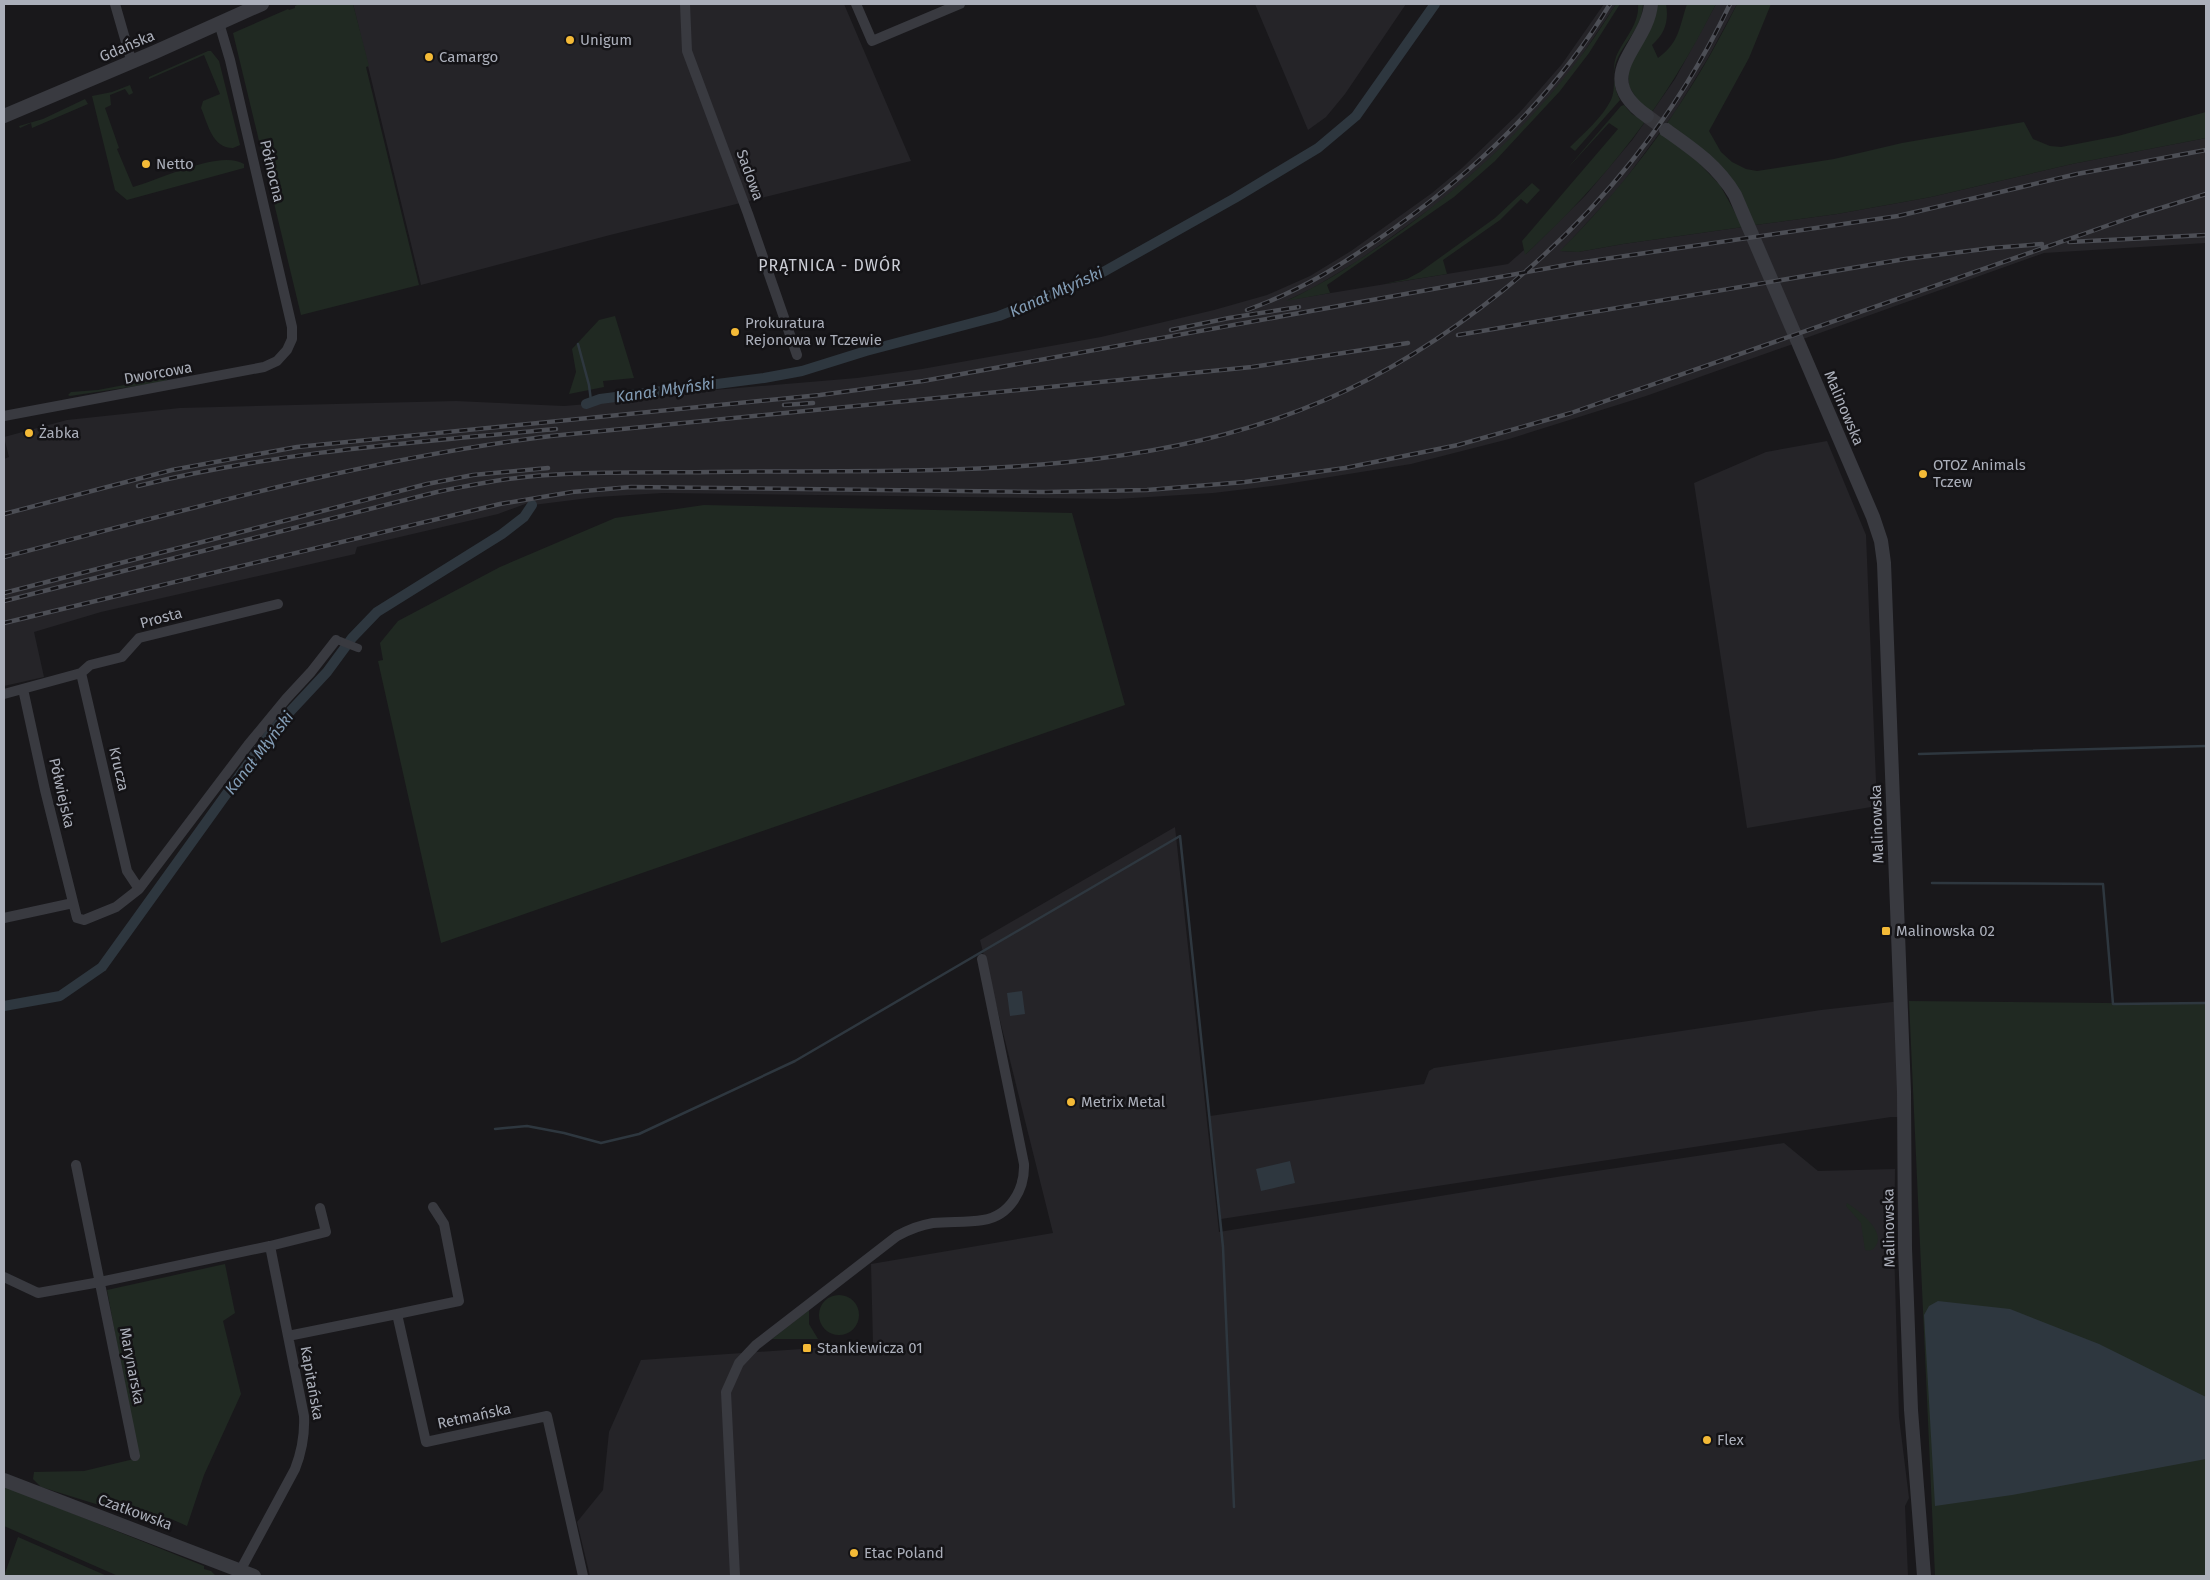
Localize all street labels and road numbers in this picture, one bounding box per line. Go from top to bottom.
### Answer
street label: Gdańska [97,26,157,66]
street label: Północna [256,138,288,204]
street label: Sadowa [733,147,767,203]
street label: Dworcowa [123,358,193,388]
street label: Malinowska [1820,368,1868,448]
street label: Prosta [138,604,184,632]
street label: Krucza [105,745,133,793]
street label: Półwiejska [45,756,79,830]
street label: Malinowska [1867,784,1887,864]
street label: Malinowska [1879,1188,1899,1268]
street label: Marynarska [116,1326,148,1406]
street label: Kapitańska [297,1345,327,1421]
street label: Retmańska [436,1399,512,1433]
street label: Czatkowska [95,1490,175,1534]

